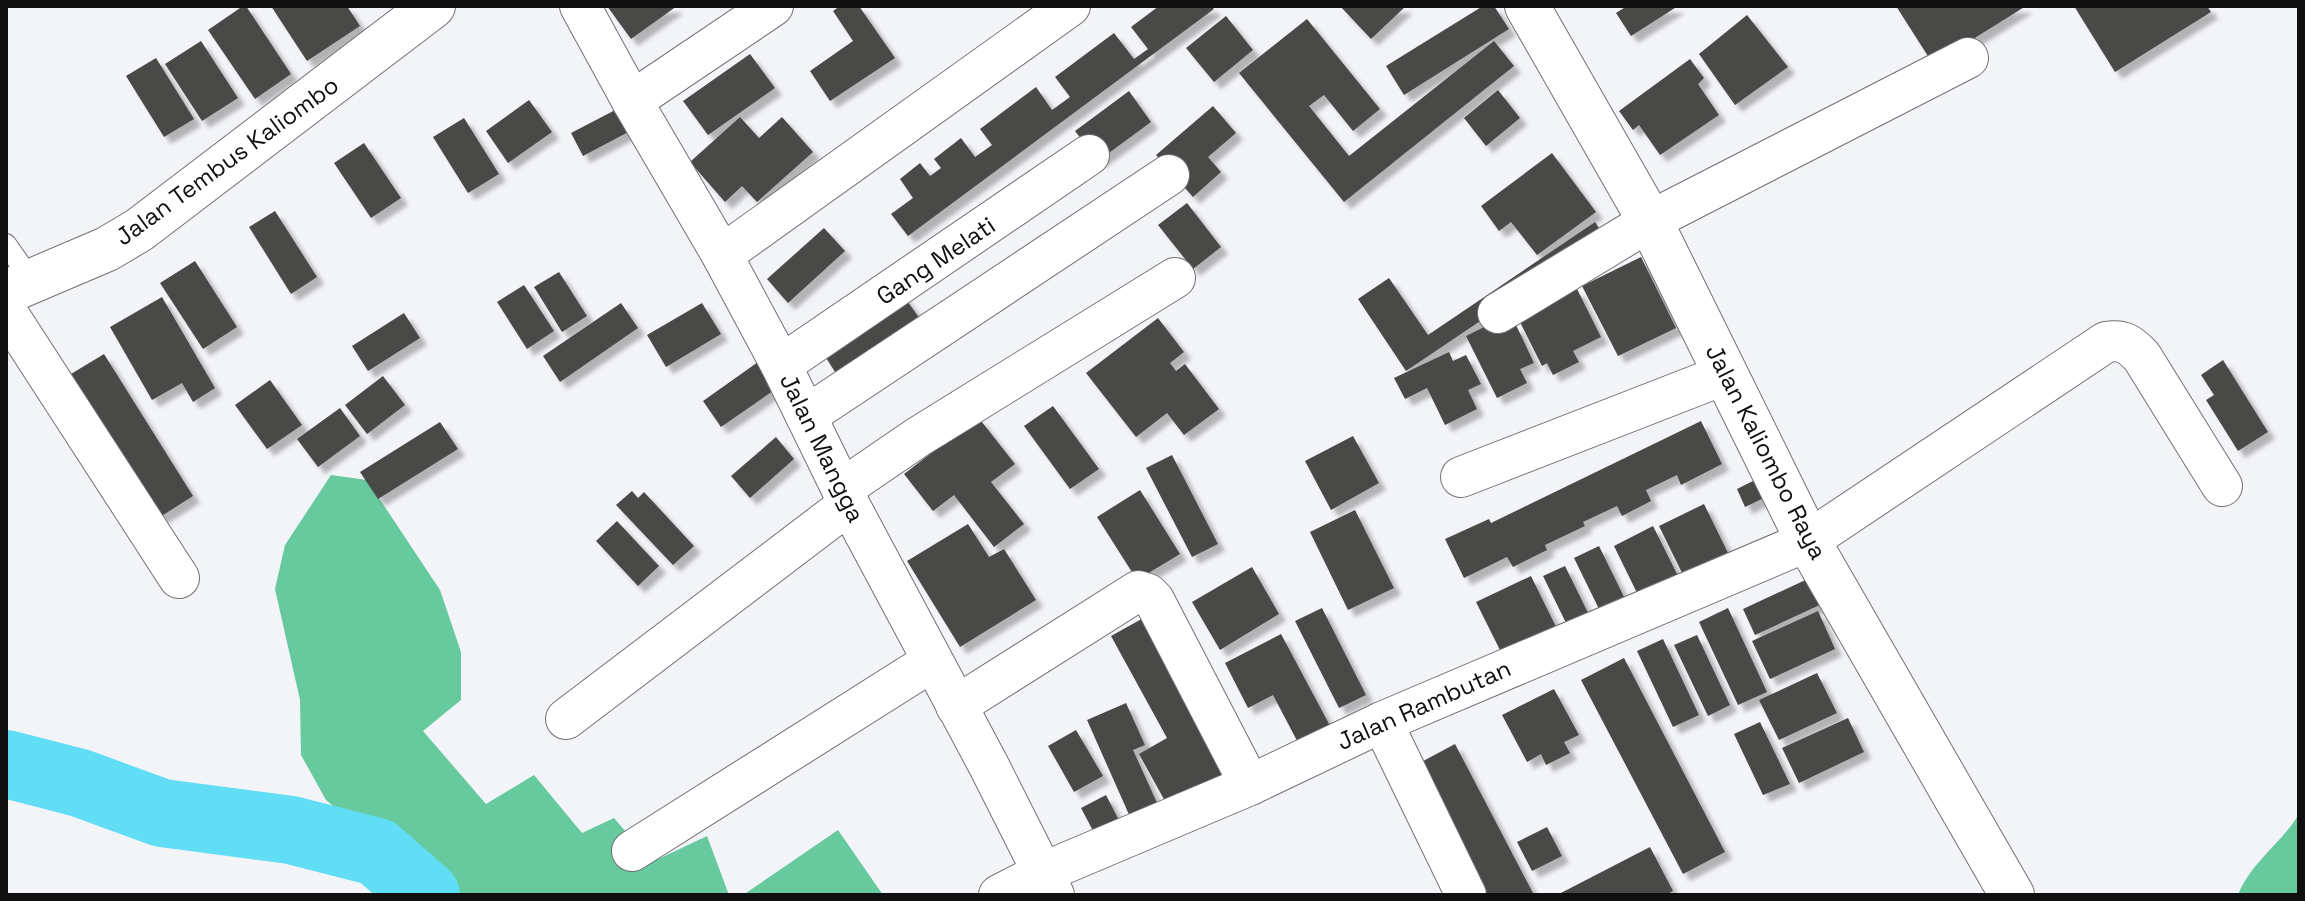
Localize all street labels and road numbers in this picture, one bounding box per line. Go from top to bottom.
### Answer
street label: Jalan Tembus Kaliombo [109,69,345,252]
street label: Gang Melati [870,210,1001,312]
street label: Jalan Kaliombo Raya [1699,339,1834,565]
street label: Jalan Mangga [773,368,872,528]
street label: Jalan Rambutan [1332,652,1516,757]

